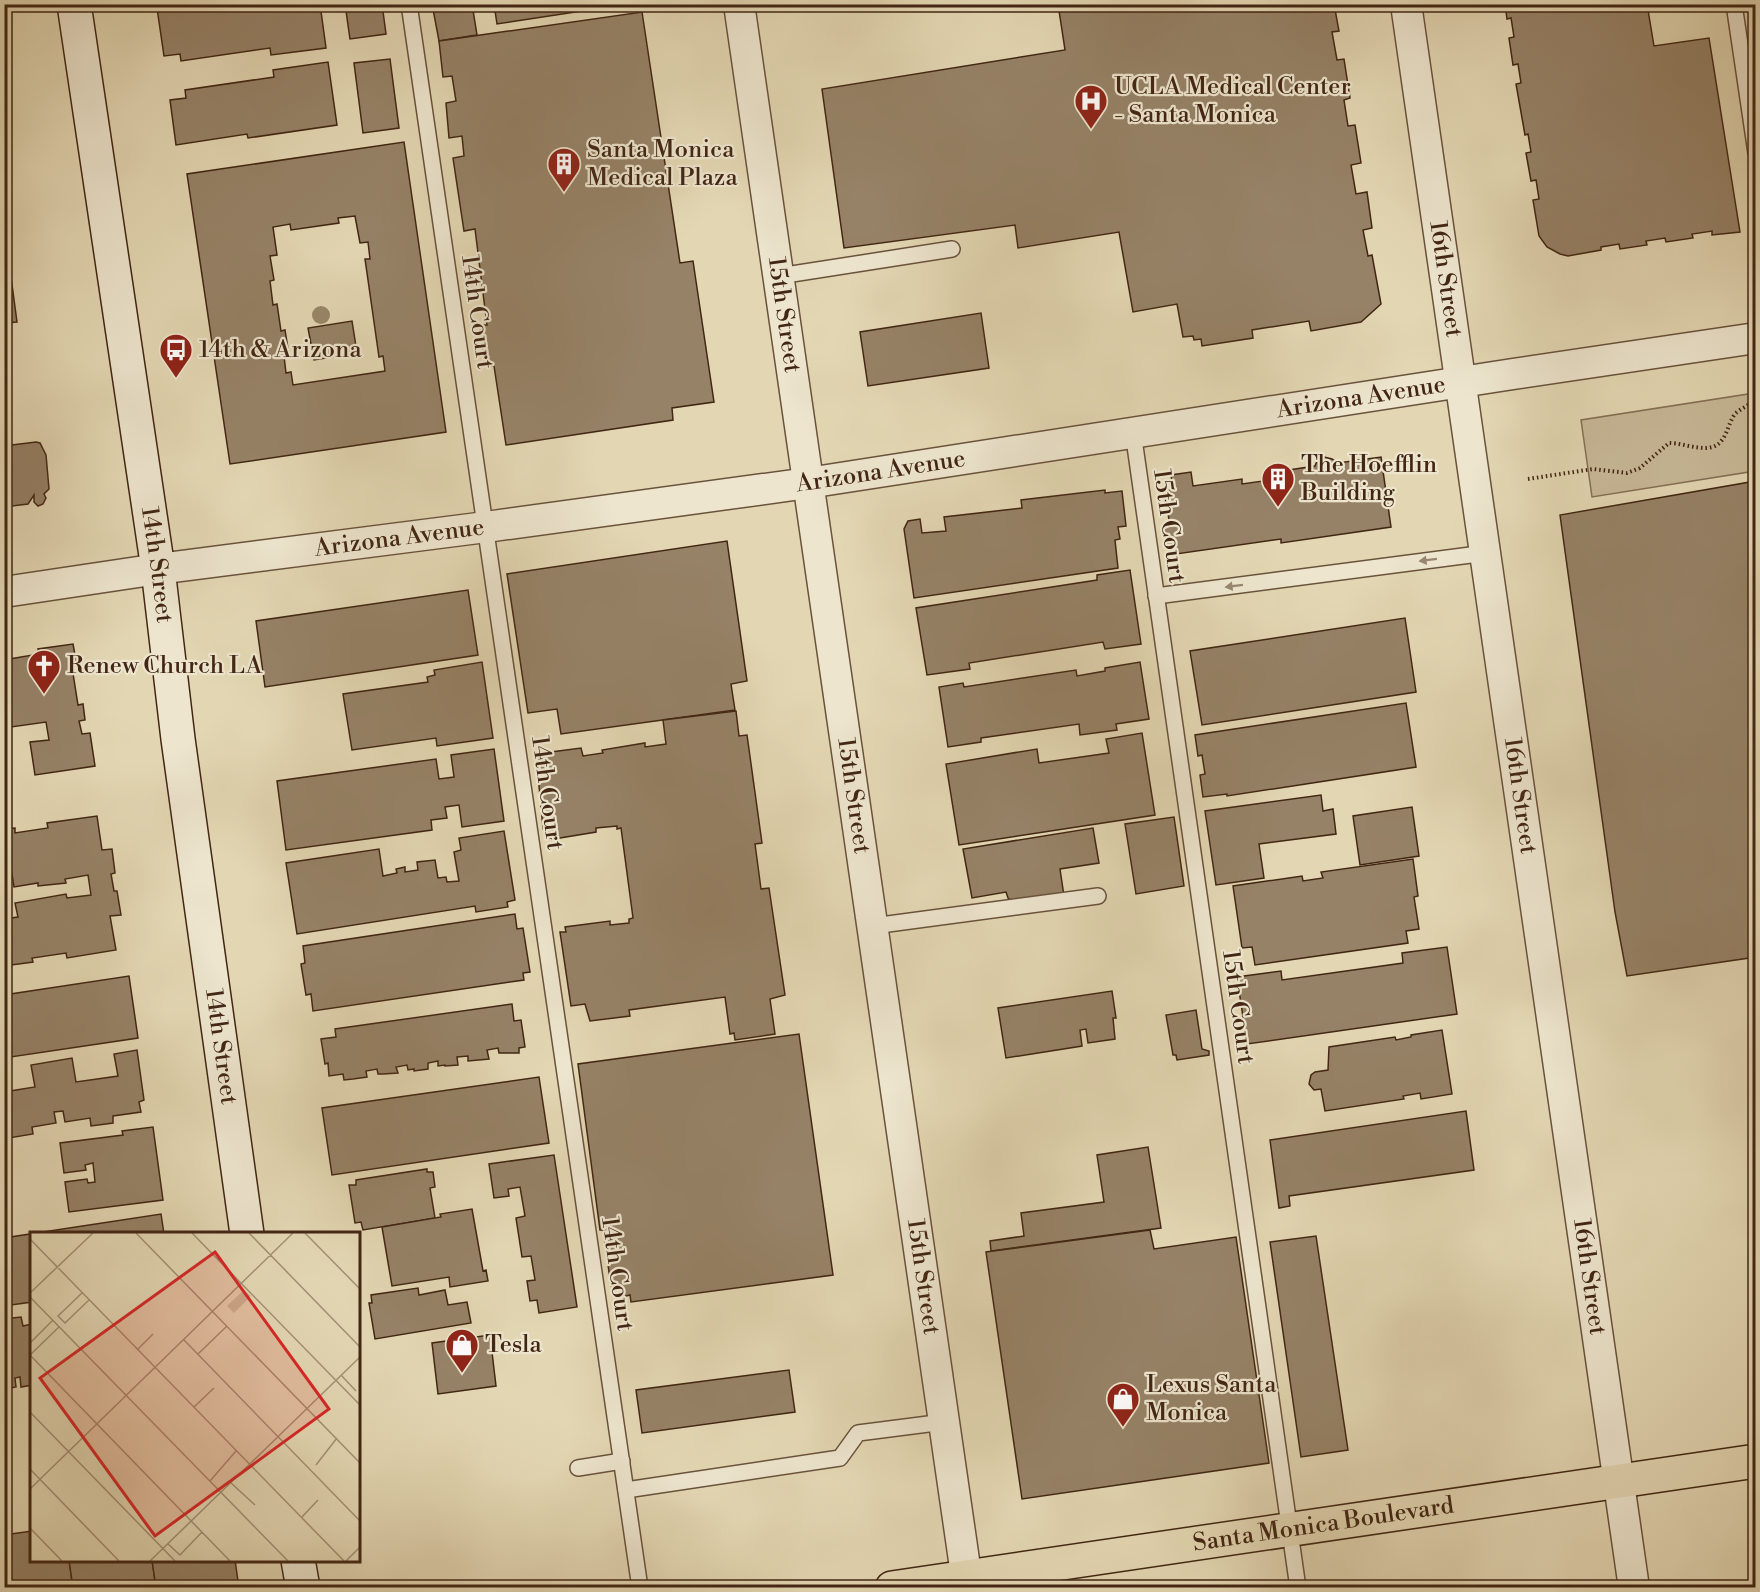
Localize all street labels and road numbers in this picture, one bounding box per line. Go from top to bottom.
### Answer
street label: 16th Street [1422,219,1469,340]
street label: 14th Court [454,253,500,371]
street label: 15th Street [761,255,807,375]
street label: Arizona Avenue [1273,370,1448,426]
street label: Arizona Avenue [793,444,967,500]
street label: 15th Court [1146,467,1192,585]
street label: 14th Street [134,505,179,625]
street label: Arizona Avenue [312,512,486,564]
street label: 14th Court [524,734,570,852]
street label: 15th Street [830,736,877,856]
street label: 16th Street [1497,736,1543,857]
street label: 15th Court [1215,948,1261,1066]
street label: 14th Street [198,987,244,1107]
street label: 14th Court [594,1215,640,1333]
street label: 15th Street [900,1217,946,1337]
street label: 16th Street [1566,1217,1612,1338]
street label: Santa Monica Boulevard [1191,1491,1456,1559]

